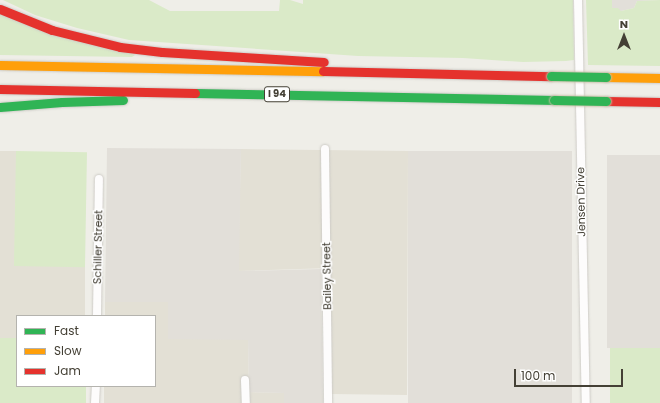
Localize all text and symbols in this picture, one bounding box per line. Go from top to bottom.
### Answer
north arrow [604,16,644,56]
text: N [620,16,628,32]
road number: I 94 [264,86,290,102]
street label: Jensen Drive [574,167,588,237]
street label: Schiller Street [91,210,105,284]
street label: Bailey Street [320,242,334,310]
legend [16,315,156,387]
text: Fast [54,322,79,339]
text: Slow [54,342,82,359]
scale bar [516,361,625,387]
text: Jam [54,362,81,379]
text: 100 m [521,367,555,384]

